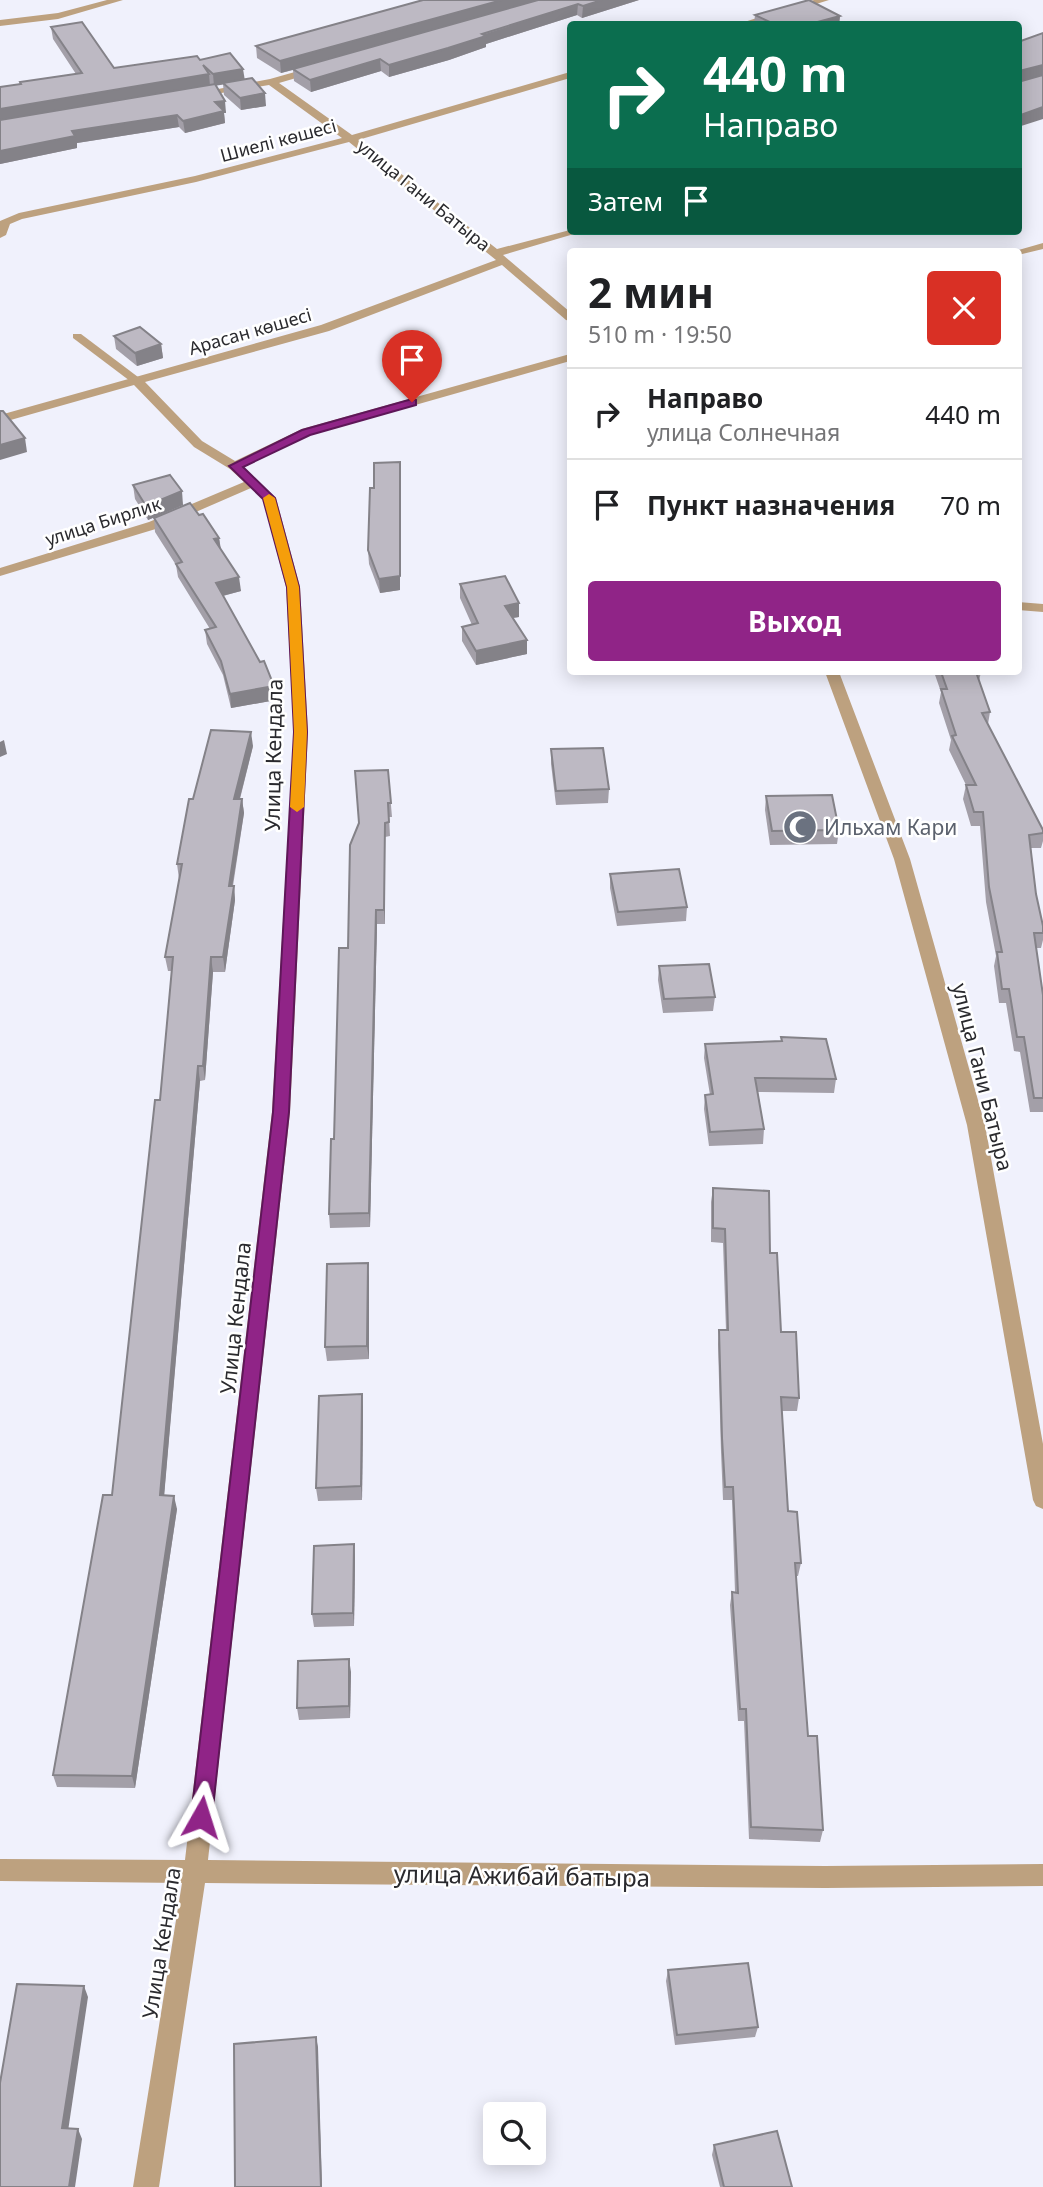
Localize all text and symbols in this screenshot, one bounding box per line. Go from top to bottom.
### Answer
text: 440 m [703,40,848,106]
icon: right [588,49,679,140]
text: Направо [703,103,838,146]
street label: Шиелі көшесі [217,113,339,167]
street label: улица Гани Батыра [352,134,496,256]
icon: arrive [677,182,715,220]
text: Затем [588,183,663,219]
text: 2 мин [588,263,714,320]
button: close [927,271,1001,345]
street label: Арасан көшесі [186,302,314,360]
text: 510 m · 19:50 [588,318,732,350]
pin [382,330,442,402]
icon: arrive [393,341,431,379]
text: Направо [647,380,763,416]
icon: right [588,395,626,433]
text: 440 m [925,396,1001,432]
text: улица Солнечная [647,416,840,448]
icon: arrive [588,486,626,524]
text: Пункт назначения [647,487,895,523]
text: 70 m [940,487,1001,523]
street label: улица Бирлик [42,491,164,551]
button: Выход [588,581,1001,661]
street label: Улица Кендала [258,678,288,832]
mosque icon: Ильхам Кари [781,808,819,846]
place label: Ильхам Кари [824,813,957,841]
street label: улица Гани Батыра [946,980,1020,1174]
street label: Улица Кендала [213,1241,257,1395]
position arrow [164,1780,238,1854]
street label: улица Ажибай батыра [394,1856,650,1894]
street label: Улица Кендала [135,1865,187,2021]
map controls [483,2102,546,2165]
button: search [483,2102,546,2165]

